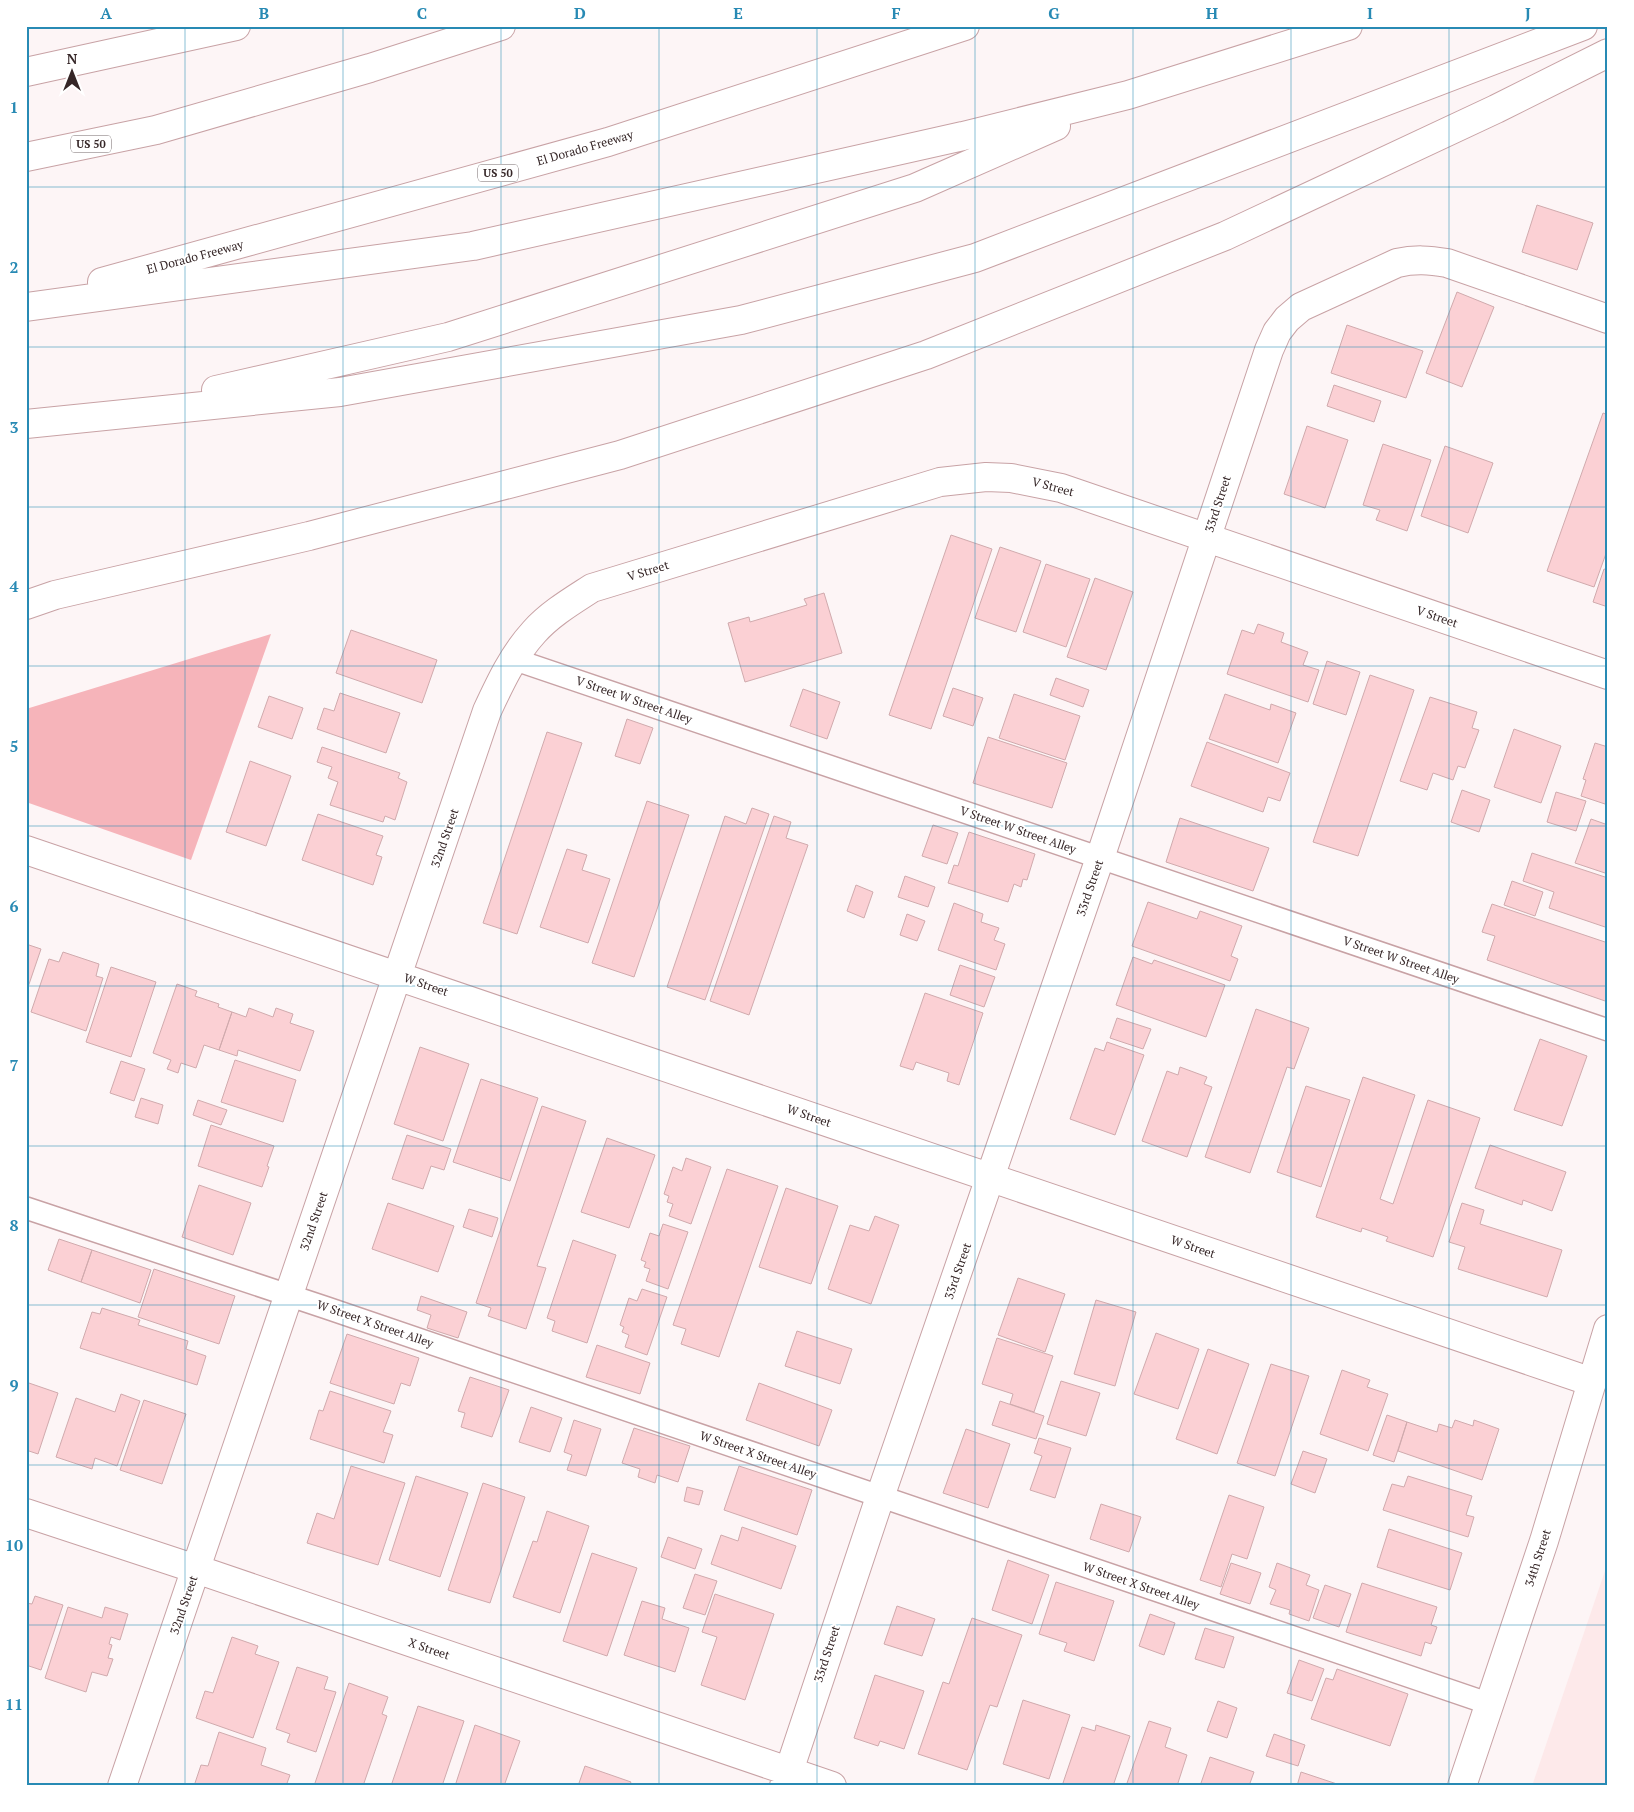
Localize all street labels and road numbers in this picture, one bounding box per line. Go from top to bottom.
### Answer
street label: El Dorado Freeway [535,126,636,168]
road number: US 50 [71,136,111,152]
road number: US 50 [478,164,518,182]
street label: El Dorado Freeway [145,236,246,277]
street label: 33rd Street [1201,473,1234,534]
street label: V Street [1031,474,1076,499]
street label: V Street [625,557,671,584]
street label: V Street [1414,602,1460,631]
street label: V Street W Street Alley [574,673,695,727]
street label: V Street W Street Alley [958,803,1079,857]
street label: 32nd Street [427,806,462,869]
street label: 33rd Street [1073,857,1106,918]
street label: V Street W Street Alley [1341,933,1462,987]
street label: W Street [402,970,451,999]
street label: W Street [785,1101,834,1130]
street label: 32nd Street [296,1189,331,1252]
street label: W Street [1169,1232,1218,1261]
street label: 33rd Street [941,1240,974,1301]
street label: W Street X Street Alley [315,1297,436,1351]
street label: W Street X Street Alley [698,1428,819,1482]
street label: 34th Street [1521,1527,1554,1588]
street label: W Street X Street Alley [1081,1559,1202,1613]
street label: 32nd Street [166,1573,201,1636]
street label: 33rd Street [810,1623,843,1684]
street label: X Street [406,1634,452,1663]

